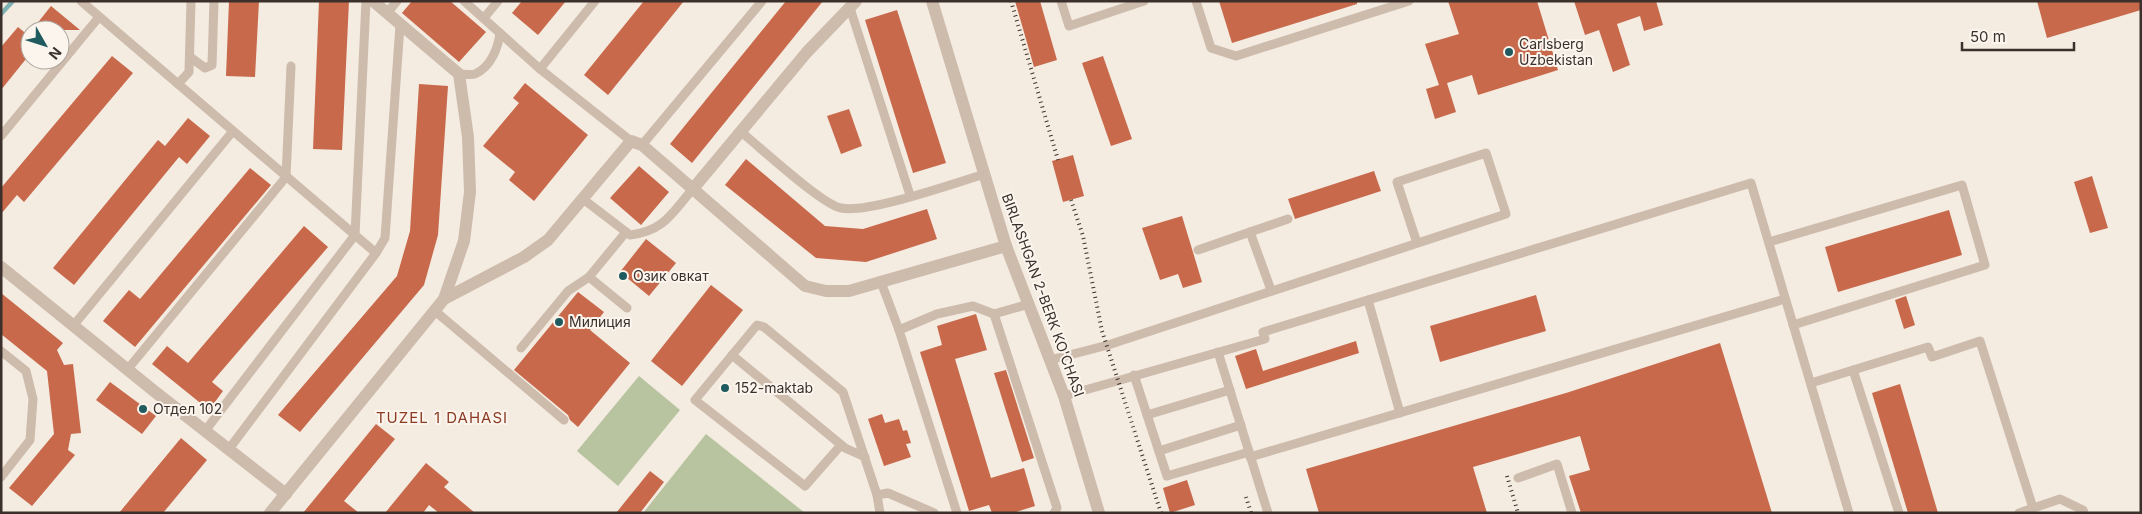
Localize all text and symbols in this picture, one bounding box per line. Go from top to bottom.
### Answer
north arrow [20,20,70,70]
scale bar [1962,20,2074,52]
text: 50 m [1970,27,2006,46]
place label: Carlsberg Uzbekistan [1519,35,1593,68]
text: N [46,44,65,63]
marker: Carlsberg Uzbekistan [1503,46,1515,58]
street label: BIRLASHGAN 2-BERK KO'CHASI [999,191,1088,399]
place label: Озик овкат [633,267,709,284]
marker: Озик овкат [617,270,629,282]
place label: Милиция [569,313,631,330]
marker: Милиция [553,316,565,328]
place label: 152-maktab [735,379,813,396]
marker: 152-maktab [719,382,731,394]
place label: Отдел 102 [153,400,222,417]
marker: Отдел 102 [137,403,149,415]
district label: TUZEL 1 DAHASI [376,408,508,427]

